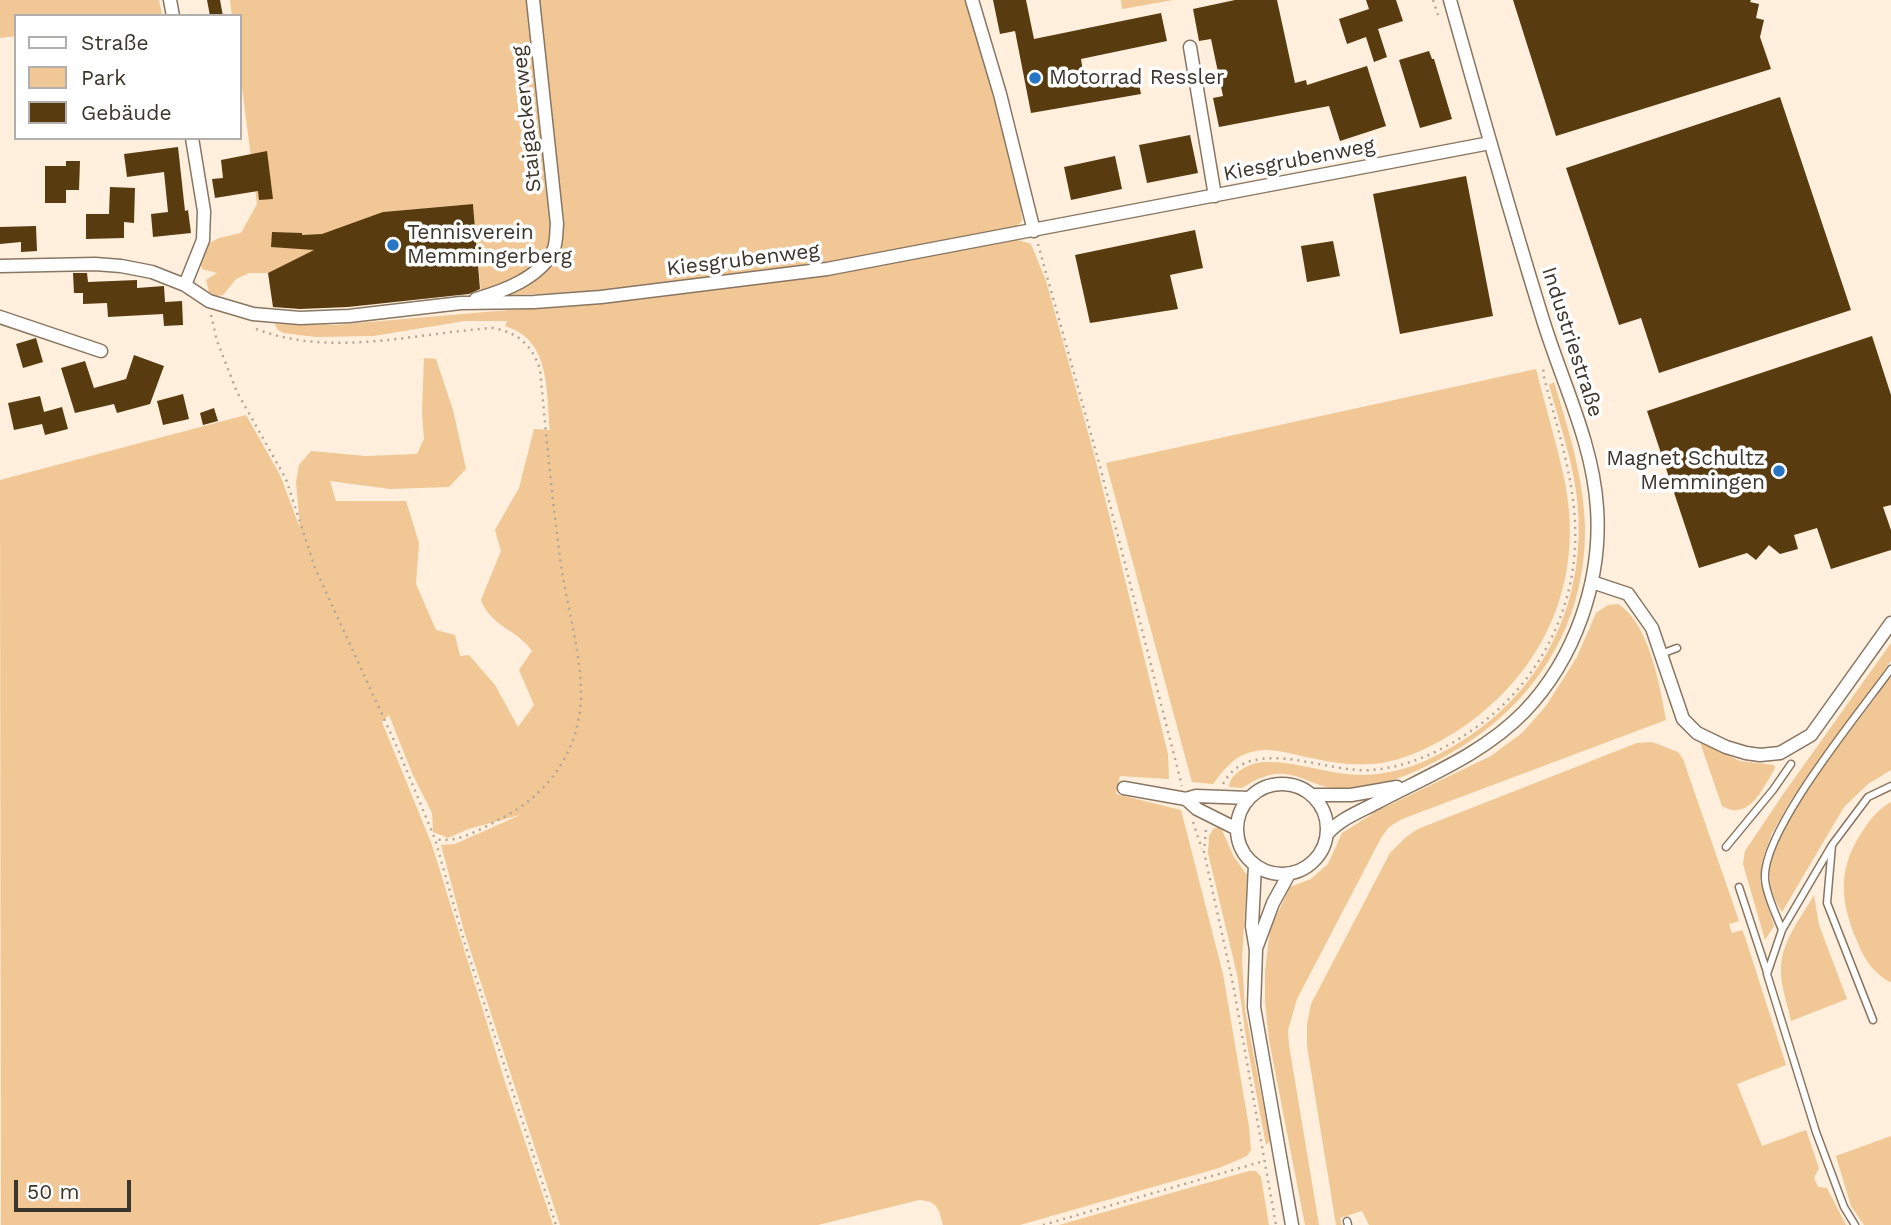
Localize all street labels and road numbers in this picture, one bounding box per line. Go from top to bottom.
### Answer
street label: Staigackerweg [507,44,547,194]
street label: Kiesgrubenweg [1221,133,1377,187]
street label: Kiesgrubenweg [665,238,821,282]
street label: Industriestraße [1536,264,1608,420]

